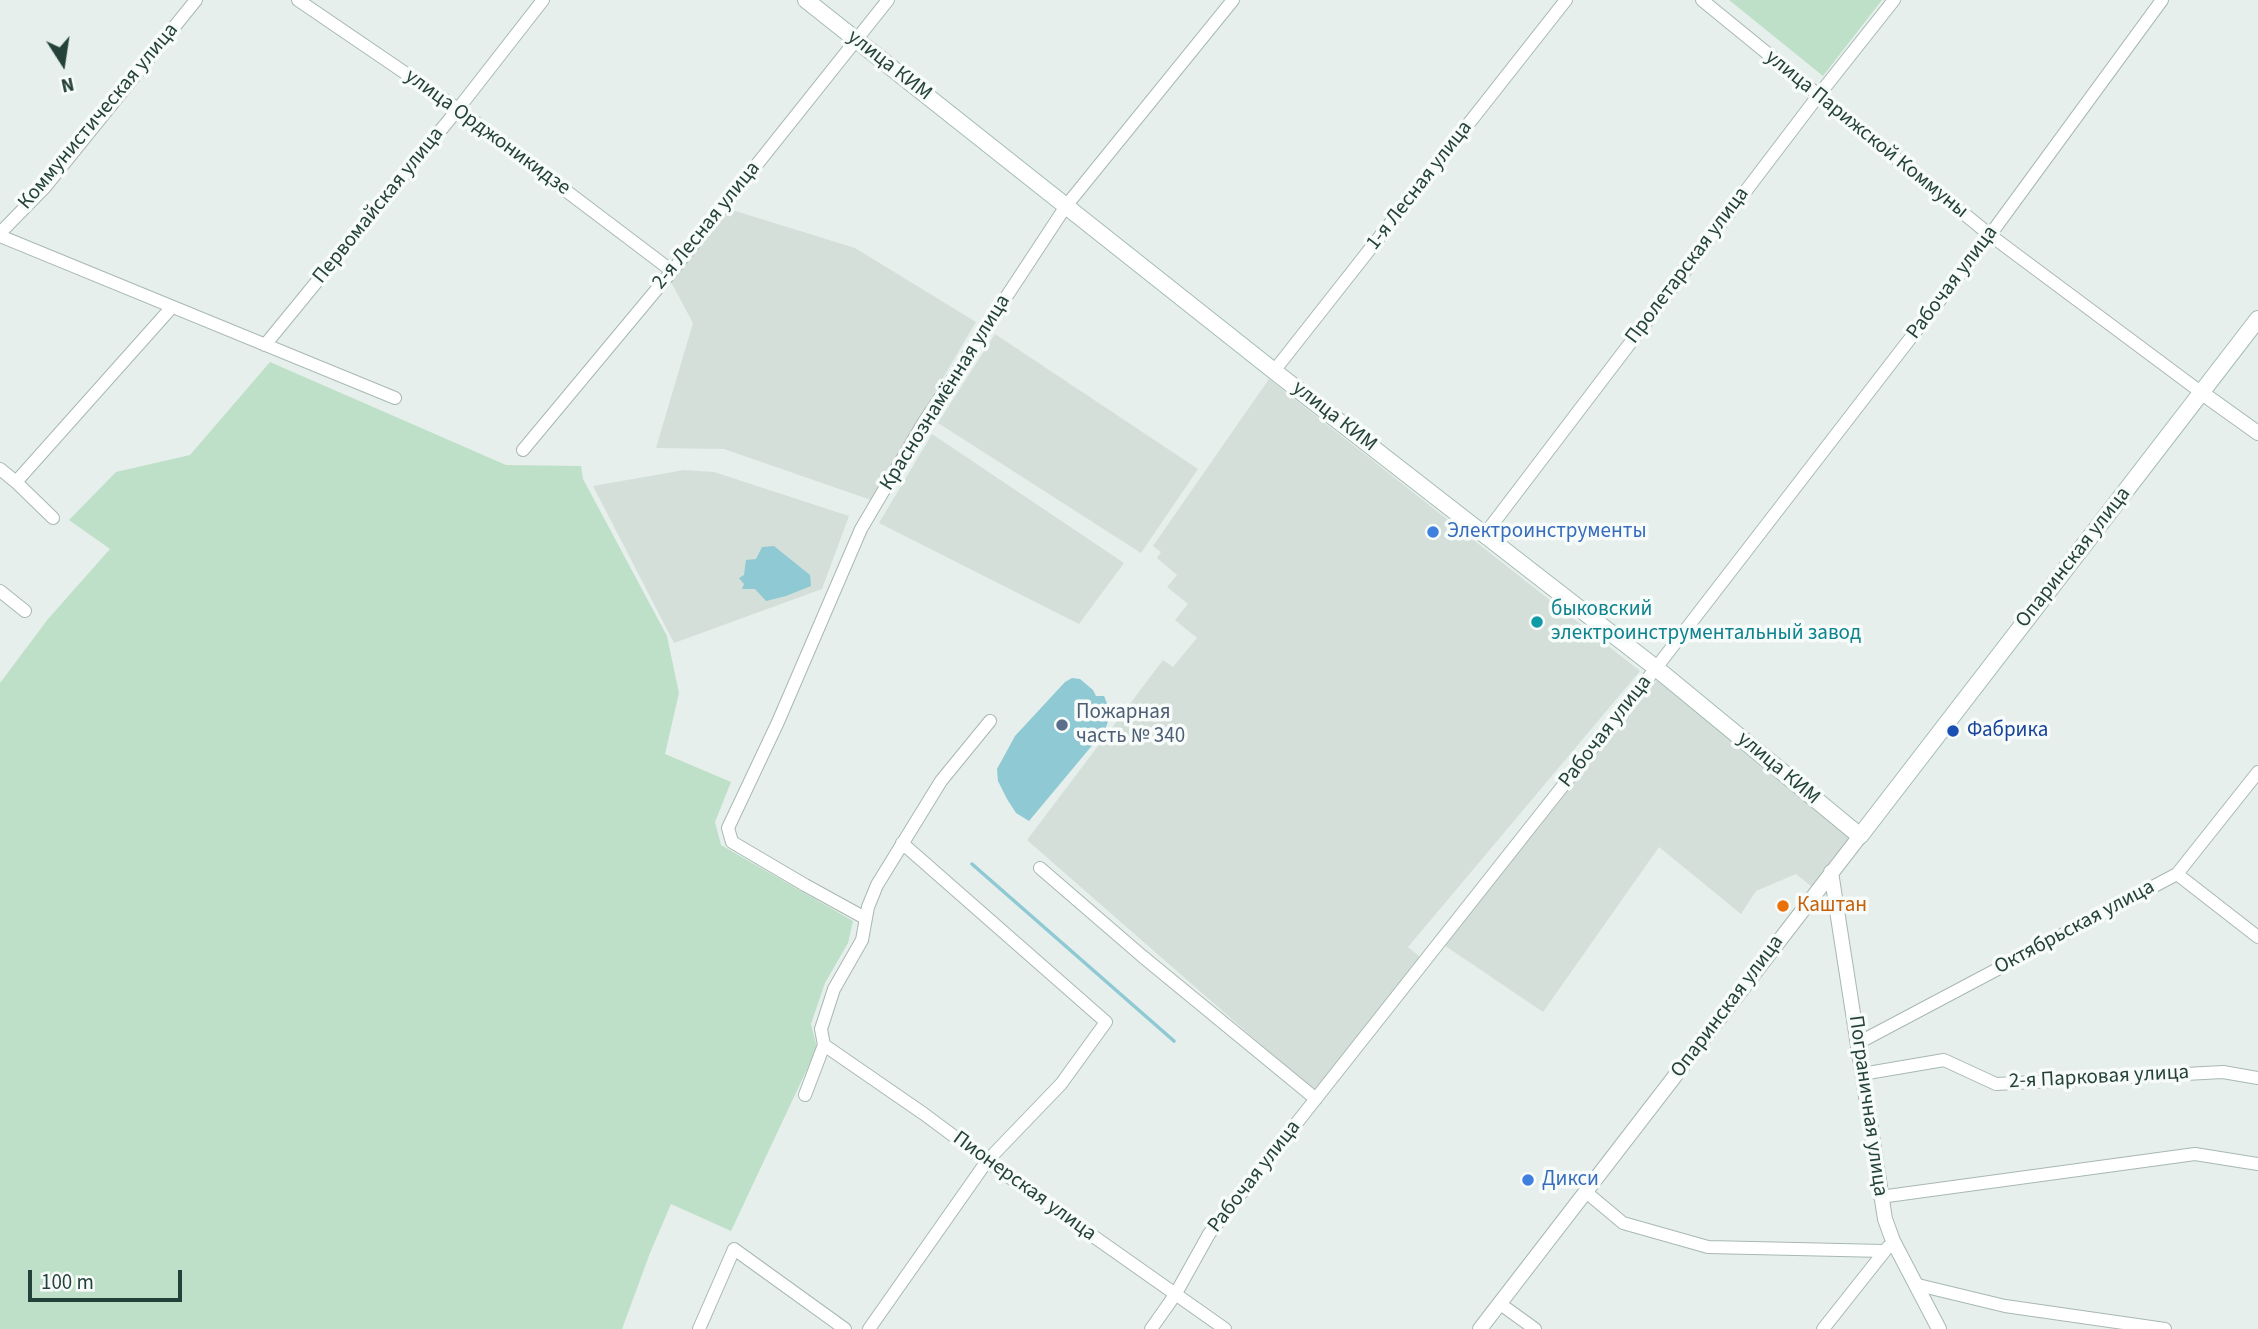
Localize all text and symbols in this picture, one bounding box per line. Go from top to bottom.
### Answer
street label: Коммунистическая улица [14,19,184,215]
street label: улица КИМ [842,25,936,107]
north arrow [28,28,98,98]
street label: улица Парижской Коммуны [1759,45,1973,225]
street label: улица Орджоникидзе [399,64,575,202]
text: N [58,70,76,99]
street label: 1-я Лесная улица [1362,116,1478,256]
street label: Первомайская улица [308,123,450,289]
street label: 2-я Лесная улица [648,157,766,295]
street label: Пролетарская улица [1621,183,1755,349]
street label: Рабочая улица [1902,221,2004,345]
street label: Краснознамённая улица [875,290,1017,496]
street label: улица КИМ [1287,376,1381,458]
street label: Опаринская улица [2011,483,2137,633]
place label: Электроинструменты [1447,519,1647,545]
marker: Электроинструменты [1425,524,1441,540]
place label: быковский электроинструментальный завод [1551,597,1861,647]
marker: быковский электроинструментальный завод [1529,614,1545,630]
street label: Рабочая улица [1554,671,1658,793]
place label: Пожарная часть № 340 [1076,700,1185,750]
marker: Пожарная часть № 340 [1054,717,1070,733]
place label: Фабрика [1967,718,2048,744]
marker: Фабрика [1945,723,1961,739]
street label: улица КИМ [1731,727,1825,811]
street label: Октябрьская улица [1991,875,2159,981]
place label: Каштан [1797,893,1867,919]
marker: Каштан [1775,898,1791,914]
street label: Опаринская улица [1666,931,1790,1083]
street label: Пограничная улица [1842,1014,1892,1198]
street label: 2-я Парковая улица [2008,1061,2190,1095]
street label: Рабочая улица [1203,1116,1307,1238]
street label: Пионерская улица [947,1127,1101,1247]
place label: Дикси [1542,1167,1599,1193]
marker: Дикси [1520,1172,1536,1188]
scale bar [32,1256,186,1300]
text: 100 m [41,1267,94,1297]

